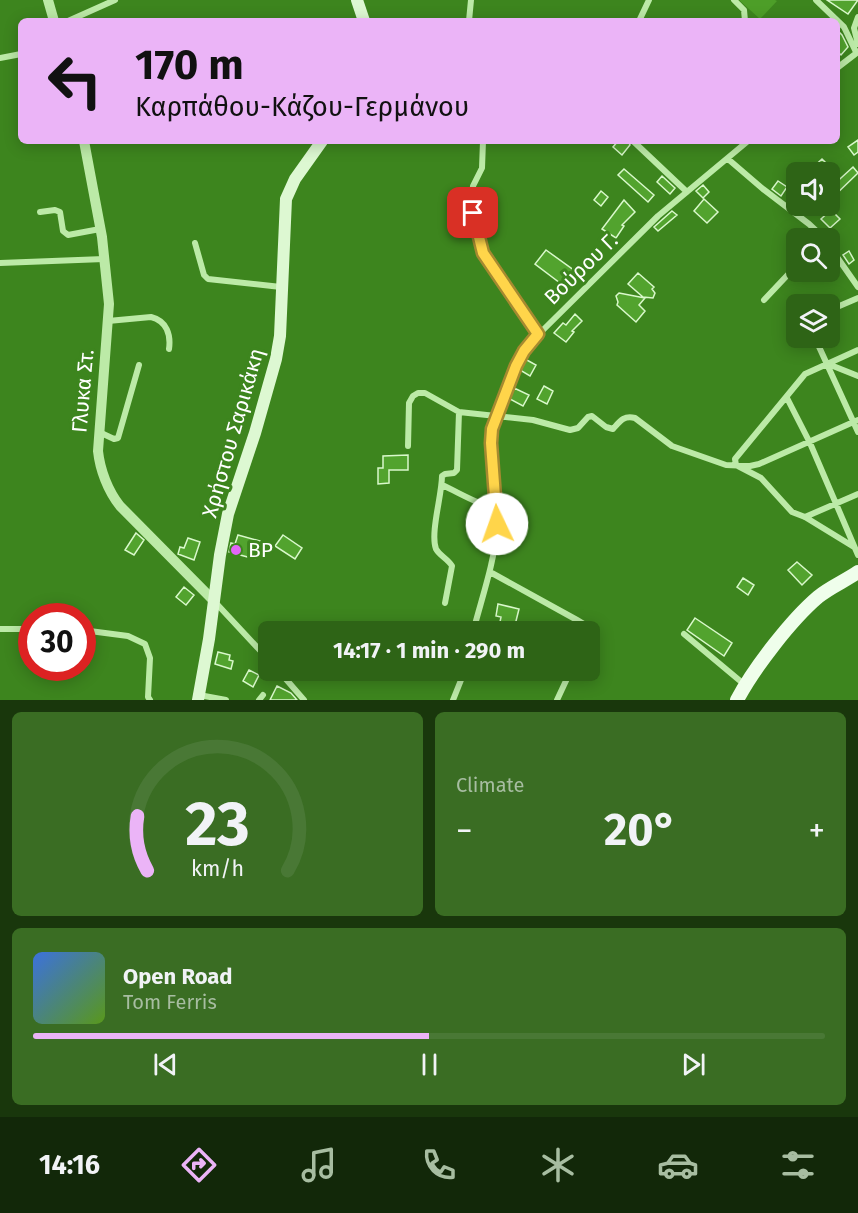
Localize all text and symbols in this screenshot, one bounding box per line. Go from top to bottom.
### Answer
text: 170 m [135,40,244,90]
icon: left [36,42,114,120]
text: Καρπάθου-Κάζου-Γερμάνου [135,91,469,123]
map controls [786,162,840,348]
button: sound [786,162,840,216]
pin [447,187,498,238]
icon: arrive [456,196,489,229]
street label: Βούρου Γ. [539,228,623,310]
button: search [786,228,840,282]
button: layers [786,294,840,348]
street label: Χρήστου Σαρικάκη [196,345,270,521]
street label: Γλυκα Στ. [66,348,100,434]
position arrow [465,492,529,556]
place label: BP [248,537,273,563]
marker: BP [229,543,243,557]
speed limit sign: 30 [18,603,96,681]
text: 14:17 · 1 min · 290 m [333,637,525,664]
text: Climate [456,773,524,797]
text: 23 [185,787,250,862]
text: 20° [604,803,677,857]
text: − [456,811,473,851]
text: + [809,811,825,851]
text: km/h [191,856,244,882]
text: Open Road [123,963,233,990]
text: Tom Ferris [123,990,217,1014]
icon: previous [149,1048,182,1081]
icon: pause [413,1048,446,1081]
icon: next [677,1048,710,1081]
icon: directions [178,1144,220,1186]
icon: music [298,1144,340,1186]
icon: phone [418,1144,460,1186]
icon: climate [537,1144,579,1186]
icon: car [657,1144,699,1186]
icon: filters [777,1144,819,1186]
text: 14:16 [39,1149,100,1181]

